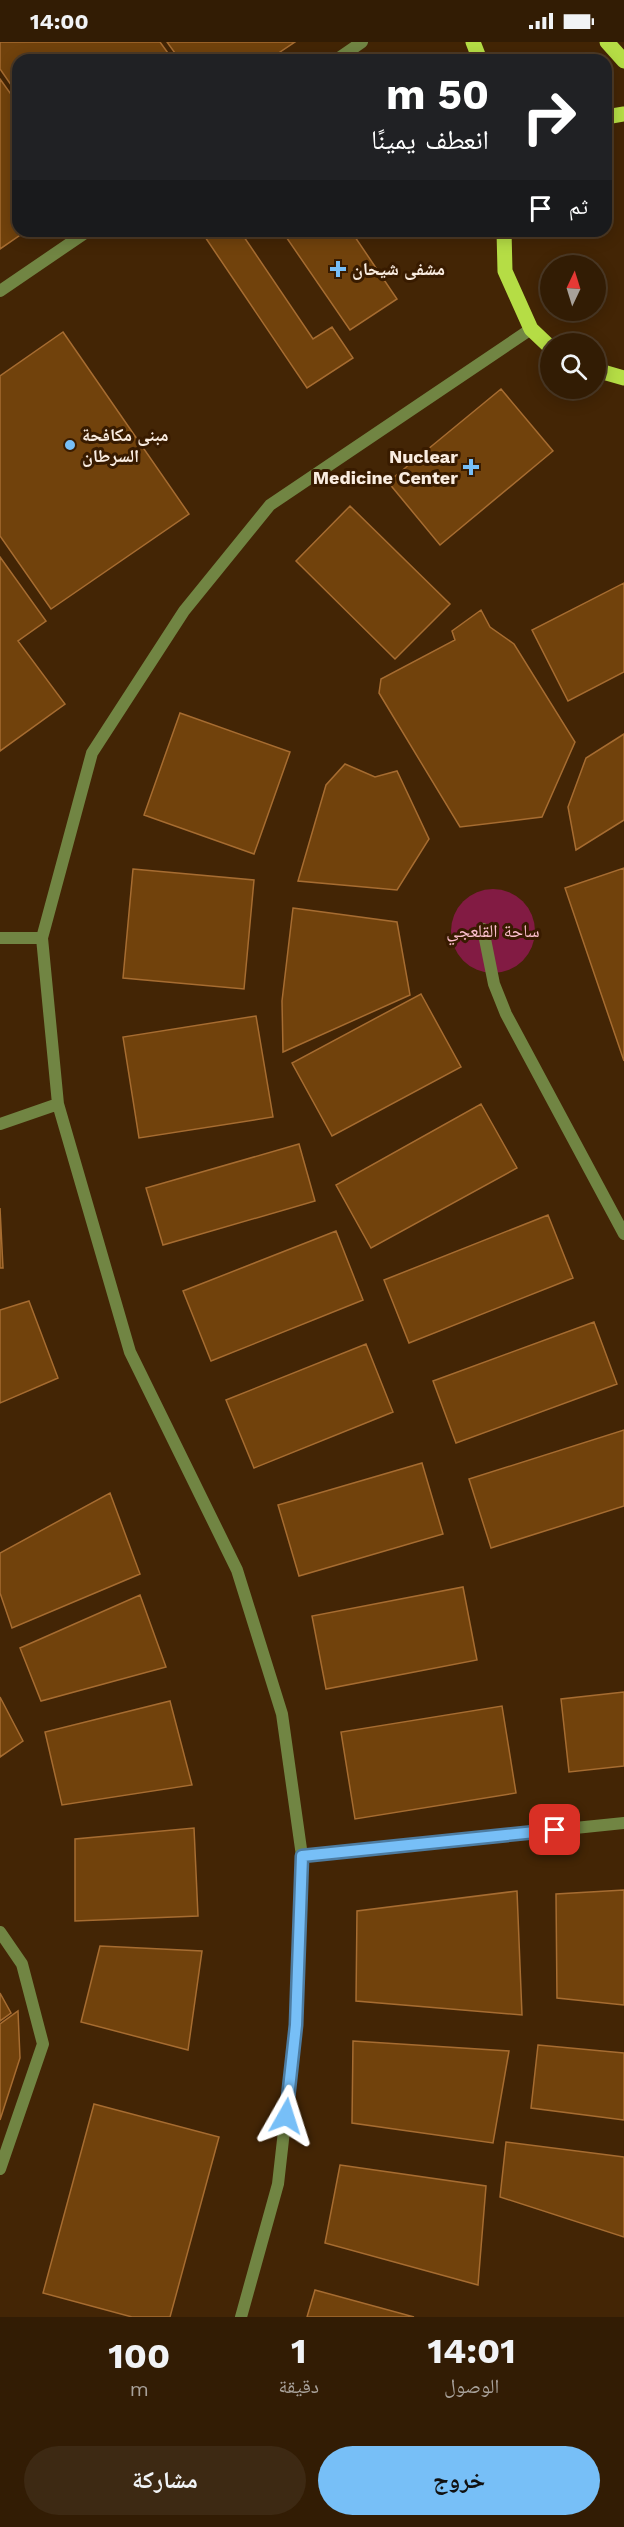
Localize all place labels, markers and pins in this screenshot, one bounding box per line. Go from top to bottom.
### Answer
place label: مشفى شيحان [352,258,445,280]
marker: مشفى شيحان [329,260,347,278]
place label: مبنى مكافحة السرطان [82,424,169,467]
marker: مبنى مكافحة السرطان [63,438,77,452]
place label: Nuclear Medicine Center [313,446,458,488]
marker: Nuclear Medicine Center [462,458,480,476]
pin [529,1804,580,1855]

